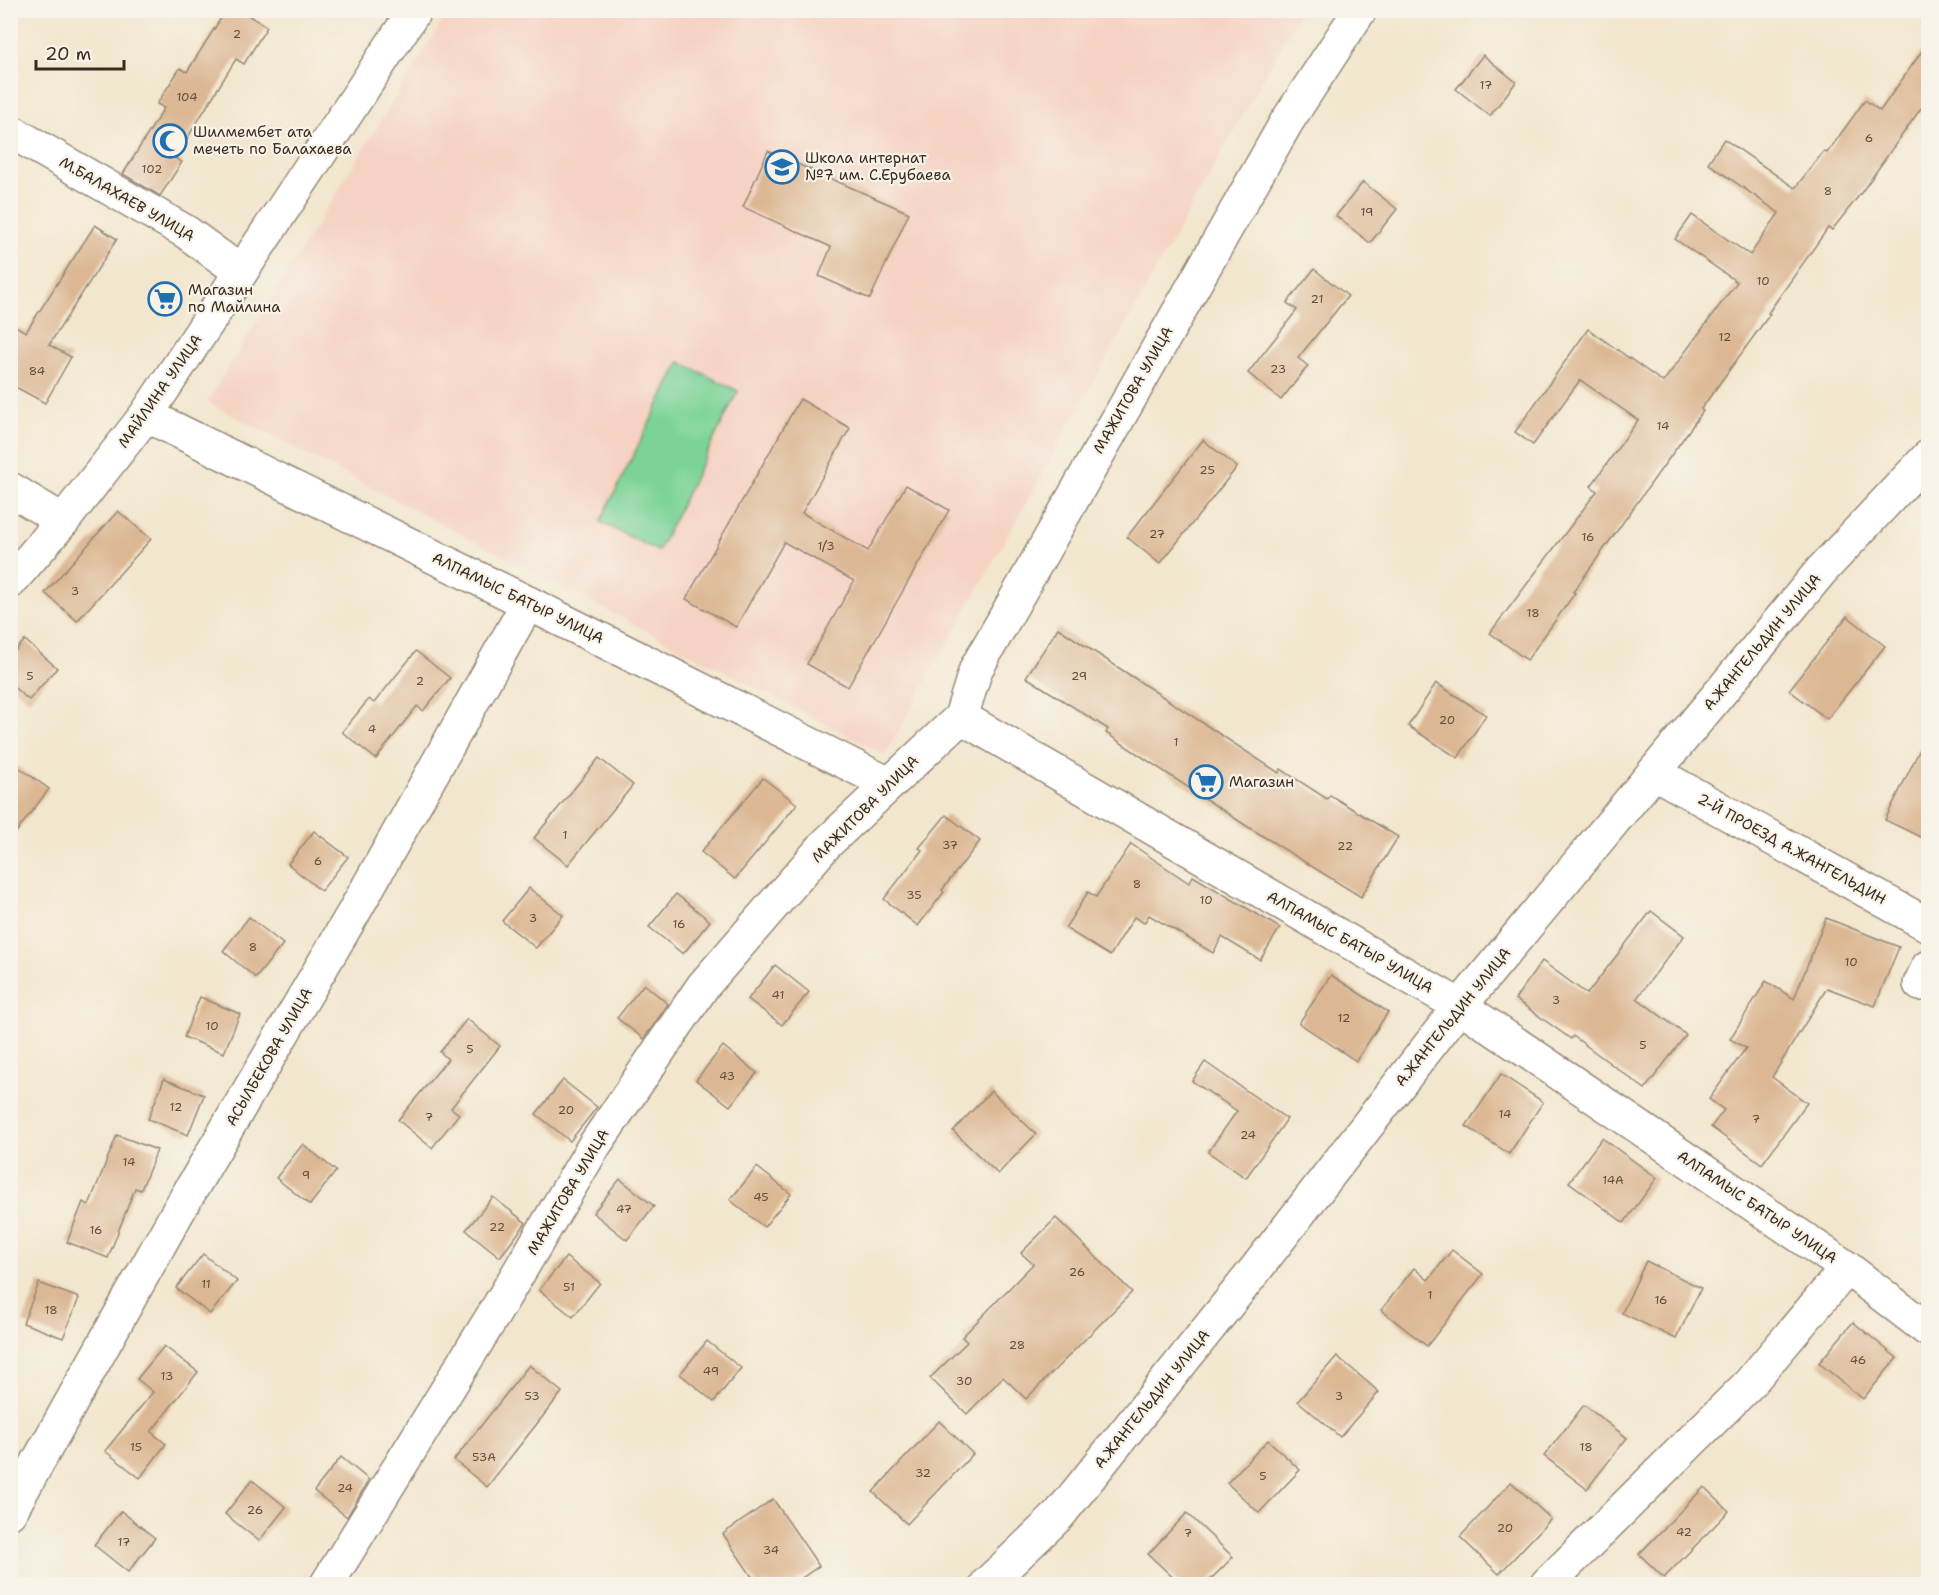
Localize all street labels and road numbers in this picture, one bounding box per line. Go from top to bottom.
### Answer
street label: М.БАЛАХАЕВ УЛИЦА [56,152,198,246]
street label: МАЖИТОВА УЛИЦА [1088,323,1178,457]
street label: МАЙЛИНА УЛИЦА [112,330,207,452]
street label: АЛПАМЫС БАТЫР УЛИЦА [429,548,607,648]
street label: А.ЖАНГЕЛЬДИН УЛИЦА [1699,569,1825,715]
street label: МАЖИТОВА УЛИЦА [807,751,923,867]
street label: 2-Й ПРОЕЗД А.ЖАНГЕЛЬДИН [1694,788,1890,909]
street label: АЛПАМЫС БАТЫР УЛИЦА [1263,886,1437,998]
street label: А.ЖАНГЕЛЬДИН УЛИЦА [1391,943,1515,1091]
street label: АСЫЛБЕКОВА УЛИЦА [221,984,317,1130]
street label: МАЖИТОВА УЛИЦА [522,1125,614,1259]
street label: АЛПАМЫС БАТЫР УЛИЦА [1673,1146,1841,1268]
street label: А.ЖАНГЕЛЬДИН УЛИЦА [1090,1325,1214,1473]

